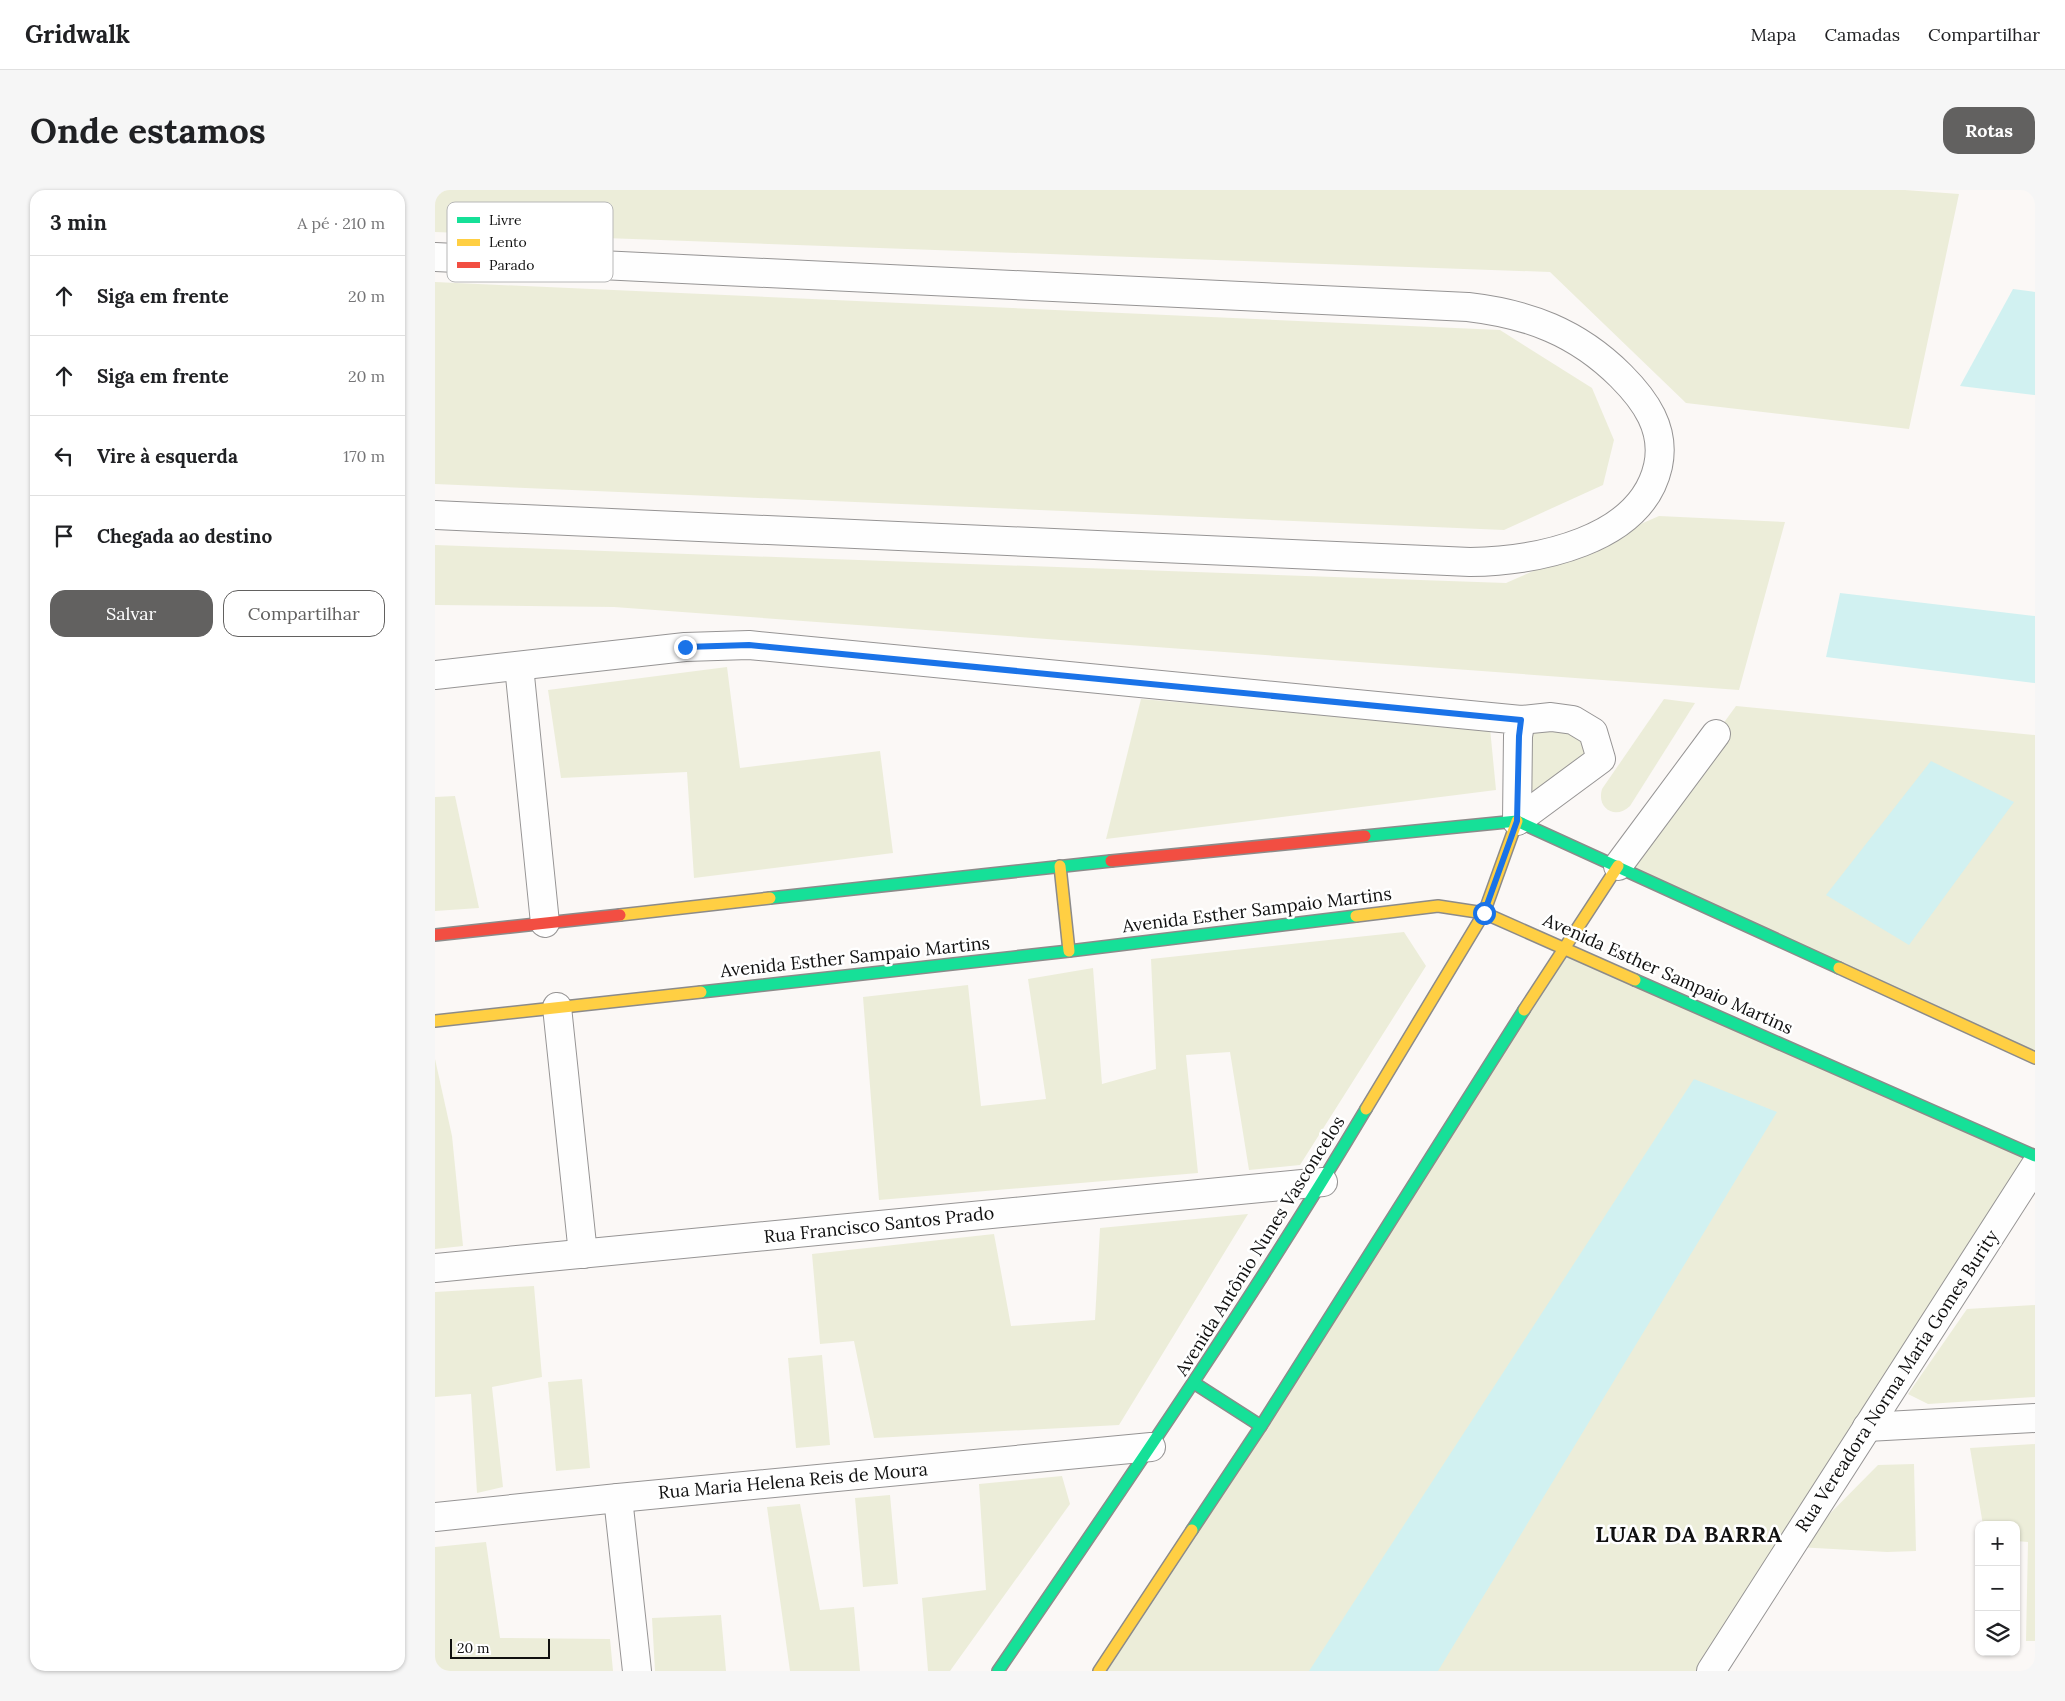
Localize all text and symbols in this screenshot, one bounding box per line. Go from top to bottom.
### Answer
text: Gridwalk [25,19,130,50]
text: Mapa [1751,23,1796,46]
text: Camadas [1824,23,1900,46]
text: Compartilhar [1928,23,2040,46]
button: Rotas [1943,107,2035,154]
text: Onde estamos [30,108,266,153]
legend [447,202,613,282]
text: 3 min [50,209,107,236]
text: Livre [489,211,522,229]
text: A pé · 210 m [297,213,385,233]
text: Lento [489,233,527,251]
text: Parado [489,256,534,274]
icon: ahead [50,282,78,310]
text: Siga em frente [97,284,229,308]
text: 20 m [348,286,385,306]
icon: ahead [50,362,78,390]
text: Siga em frente [97,364,229,388]
text: 20 m [348,366,385,386]
icon: left [50,442,78,470]
text: Vire à esquerda [97,444,238,468]
text: 170 m [343,446,385,466]
icon: arrive [50,522,78,550]
text: Chegada ao destino [97,524,272,548]
button: Salvar [50,590,213,637]
button: Compartilhar [223,590,385,637]
route end [674,636,697,659]
street label: Avenida Esther Sampaio Martins [1120,882,1393,938]
route start [1473,902,1496,925]
street label: Avenida Esther Sampaio Martins [1539,908,1797,1039]
street label: Avenida Esther Sampaio Martins [718,931,991,982]
street label: Avenida Antônio Nunes Vasconcelos [1169,1111,1349,1381]
street label: Rua Francisco Santos Prado [763,1201,995,1248]
street label: Rua Vereadora Norma Maria Gomes Burity [1790,1225,2003,1536]
street label: Rua Maria Helena Reis de Moura [657,1457,929,1504]
district label: LUAR DA BARRA [1595,1520,1783,1548]
map controls [1975,1521,2020,1656]
button: + [1975,1521,2020,1566]
button: − [1975,1566,2020,1611]
button: layers [1975,1611,2020,1656]
scale bar [450,1636,550,1659]
text: 20 m [457,1639,489,1657]

